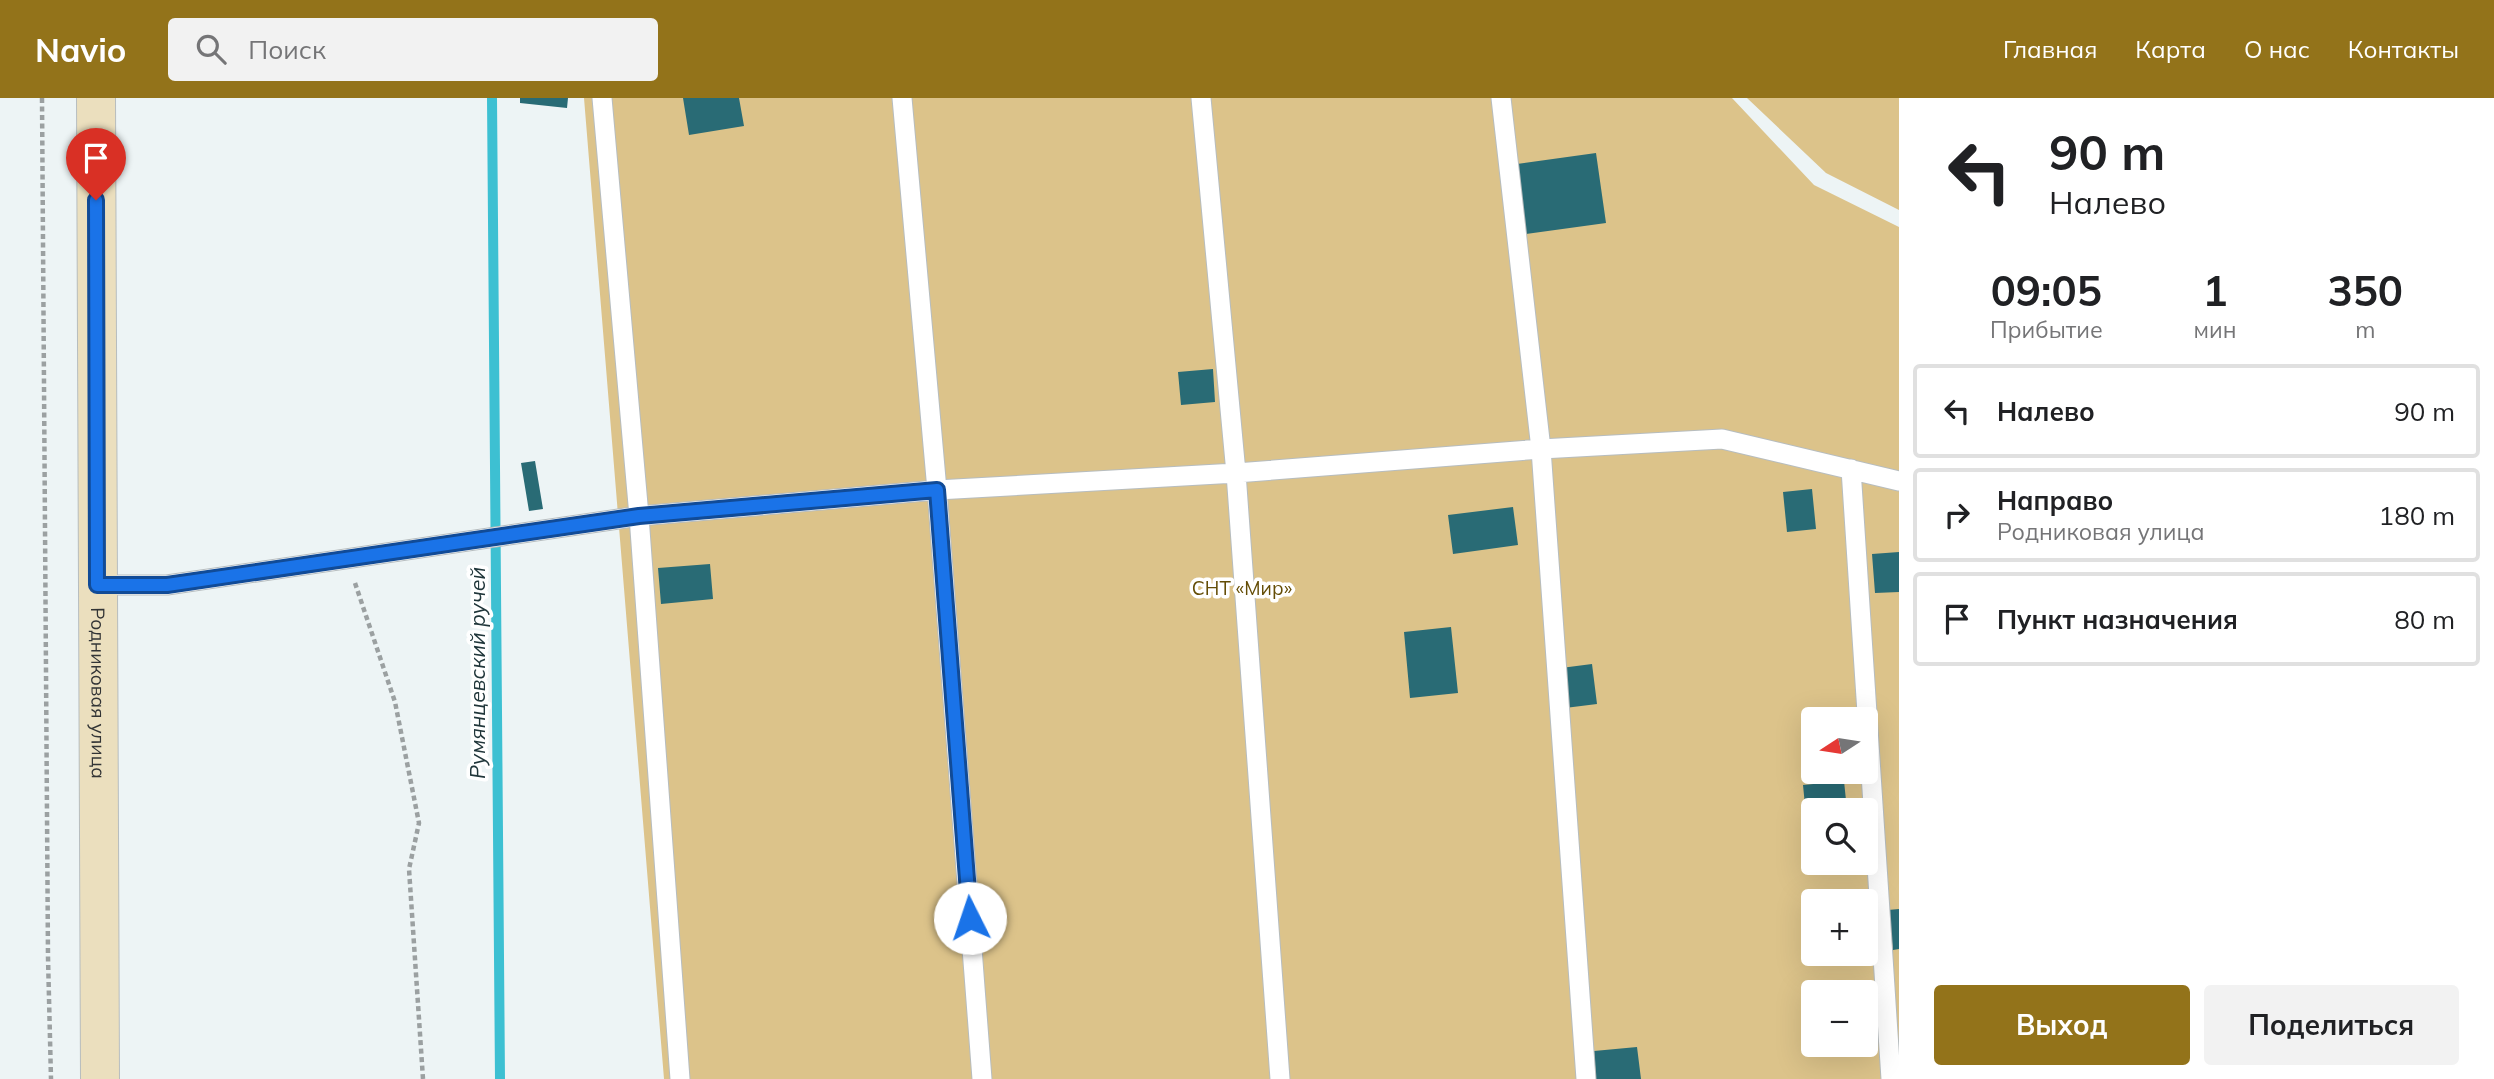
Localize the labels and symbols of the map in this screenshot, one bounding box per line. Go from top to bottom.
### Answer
pin [66,128,126,200]
water label: Румянцевский ручей [464,567,490,779]
park label: СНТ «Мир» [1192,576,1292,600]
street label: Родниковая улица [86,607,111,779]
north arrow [1801,707,1878,784]
position arrow [933,881,1007,955]

